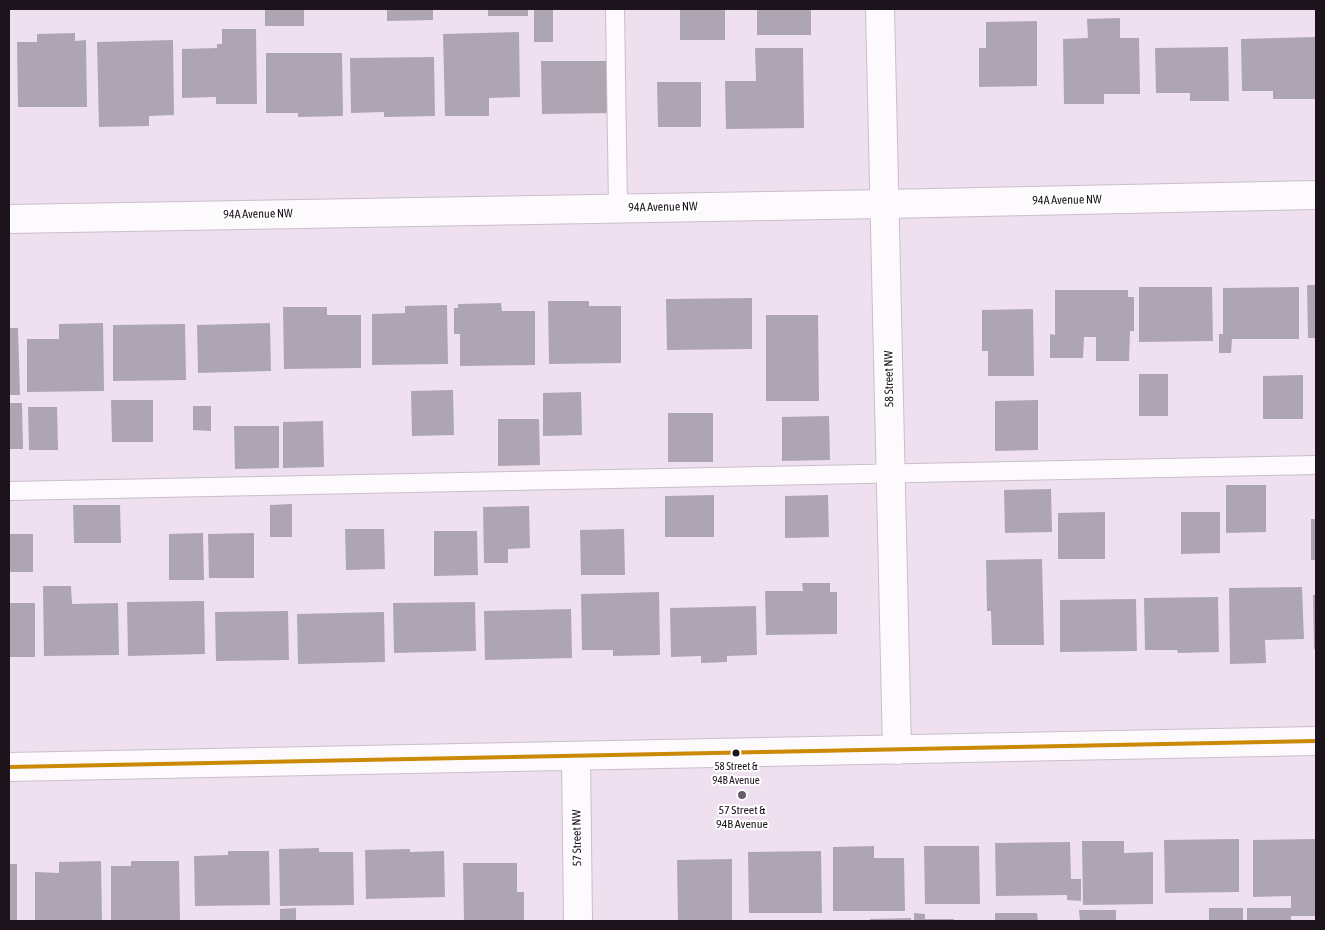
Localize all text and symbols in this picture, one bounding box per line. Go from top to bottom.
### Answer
street label: 94A Avenue NW [1032,192,1102,208]
street label: 94A Avenue NW [628,199,698,215]
street label: 94A Avenue NW [223,206,293,222]
street label: 58 Street NW [881,351,897,407]
marker: 58 Street & 94B Avenue [731,748,741,758]
place label: 58 Street & 94B Avenue [712,760,760,786]
marker: 57 Street & 94B Avenue [736,789,748,801]
place label: 57 Street & 94B Avenue [716,803,768,831]
street label: 57 Street NW [569,810,585,866]

